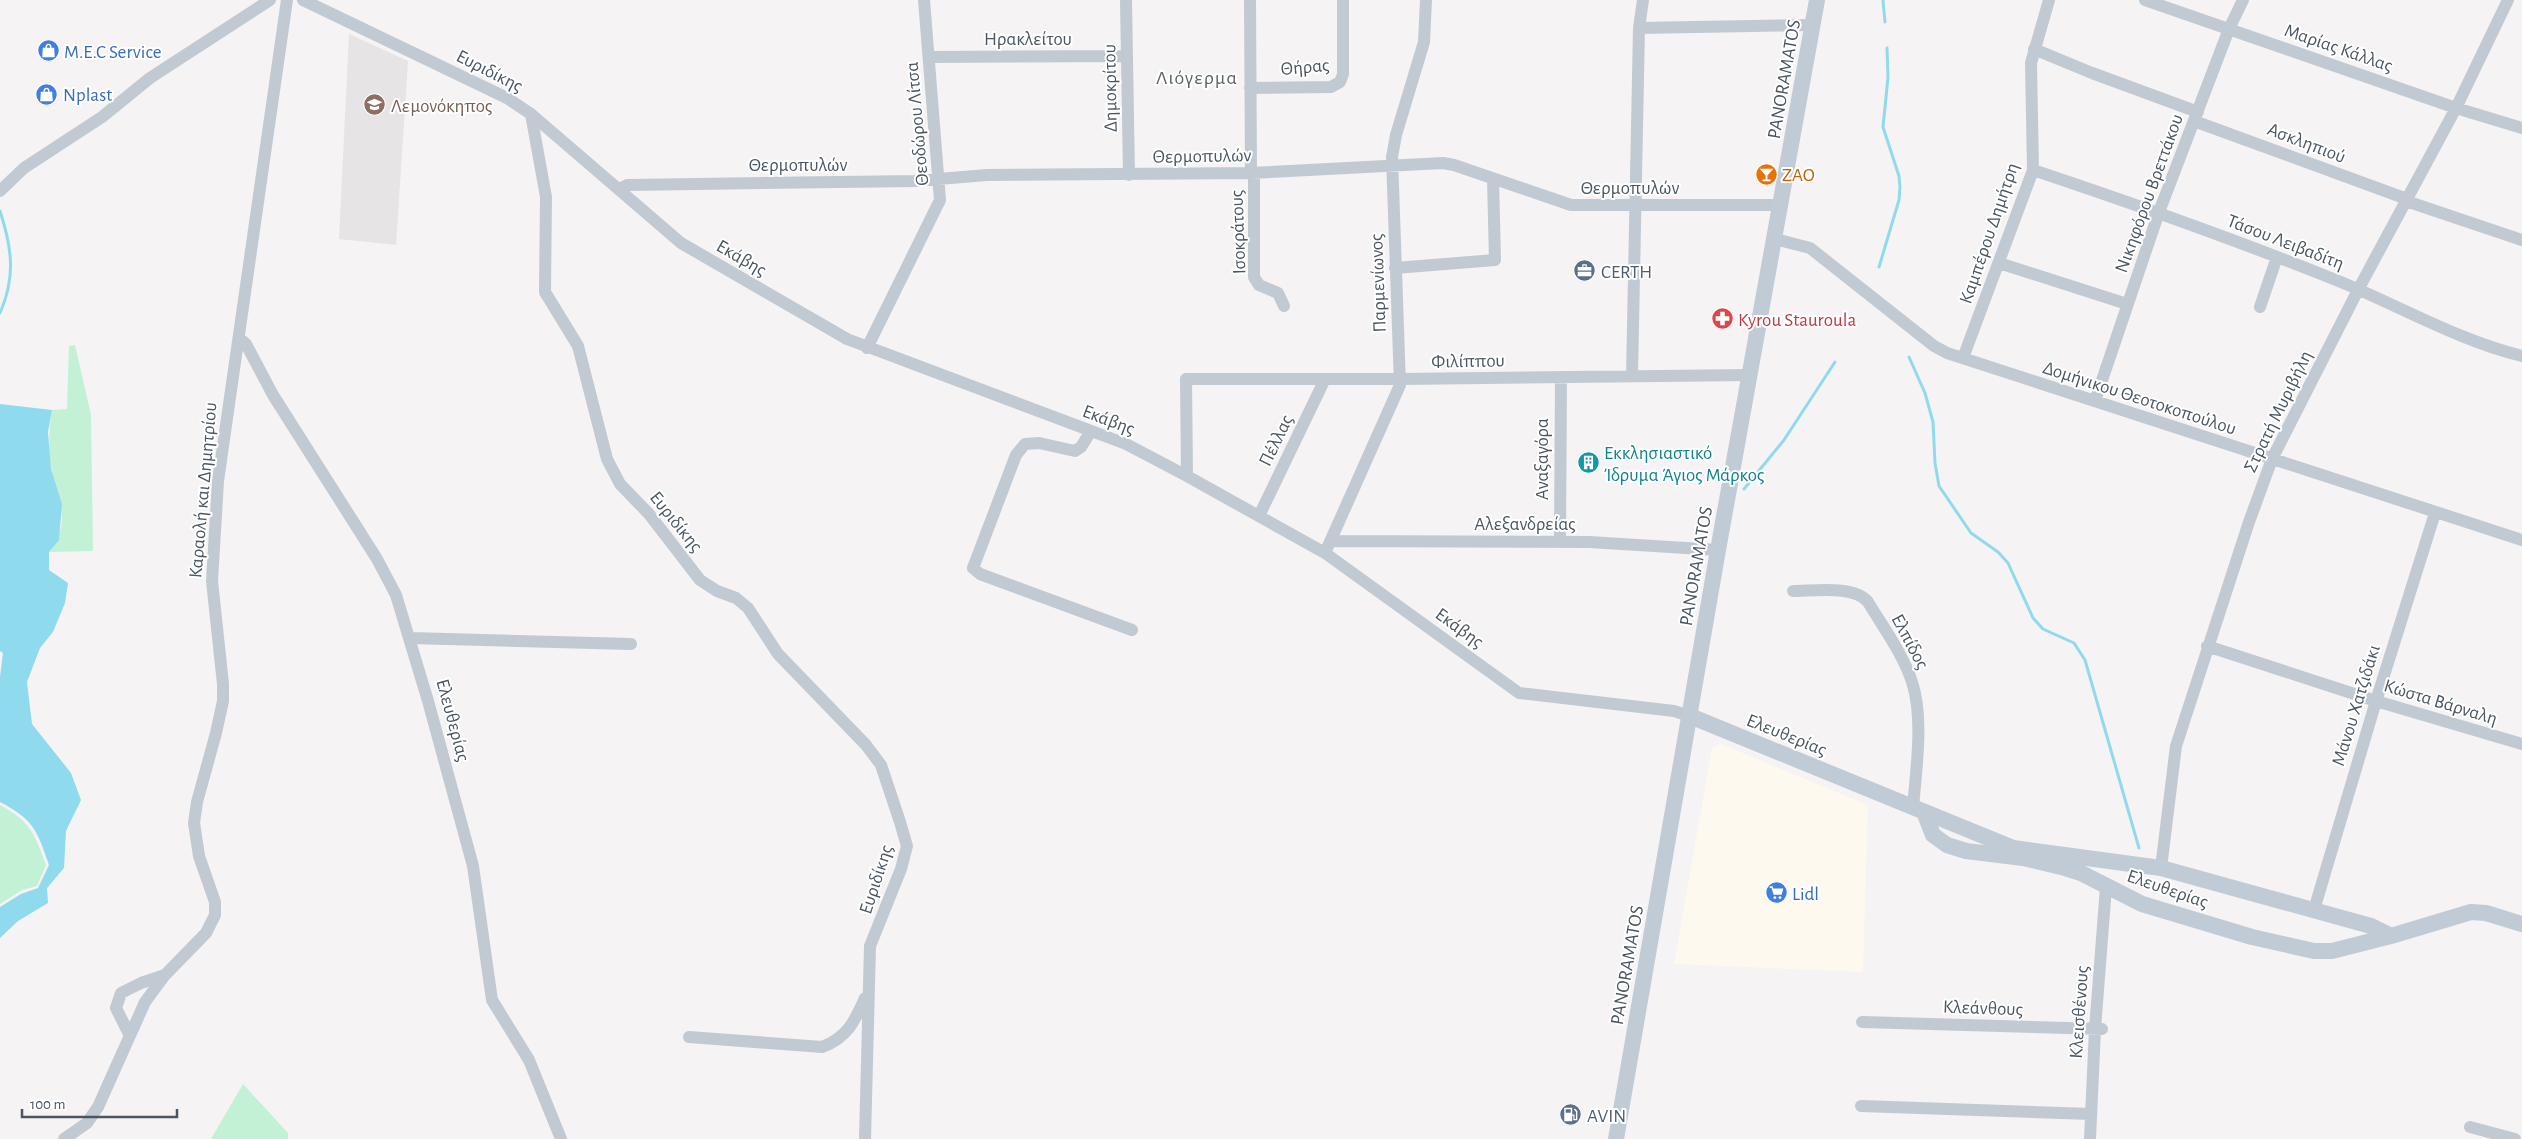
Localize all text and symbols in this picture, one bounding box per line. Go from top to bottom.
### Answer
street label: PANORAMATOS [1765,18,1804,140]
street label: Μαρίας Κάλλας [2282,21,2395,76]
street label: Ηρακλείτου [984,30,1072,49]
shop icon: M.E.C Service [36,39,60,63]
place label: M.E.C Service [64,43,161,62]
street label: Δημοκρίτου [1100,44,1121,132]
street label: Ευριδίκης [453,47,526,96]
street label: Θήρας [1280,56,1330,79]
street label: Θεοδώρου Λίτσα [903,61,932,187]
district label: Λιόγερμα [1156,68,1238,88]
shop icon: Nplast [35,82,59,106]
place label: Nplast [63,86,112,105]
school or university icon: Λεμονόκηπος [363,93,387,117]
place label: Λεμονόκηπος [391,97,492,116]
street label: Νικηφόρου Βρεττάκου [2112,112,2187,275]
street label: Ασκληπιού [2265,120,2348,167]
street label: Θερμοπυλών [1152,146,1252,167]
street label: Θερμοπυλών [749,156,847,175]
street label: Καμπέρου Δημήτρη [1956,161,2022,306]
bar icon: ZAO [1754,162,1778,186]
place label: ZAO [1782,166,1815,185]
street label: Θερμοπυλών [1581,179,1679,198]
street label: Ισοκράτους [1228,189,1249,274]
street label: Τάσου Λειβαδίτη [2224,211,2347,273]
street label: Παρμενίωνος [1367,233,1390,333]
street label: Εκάβης [713,237,769,280]
office icon: CERTH [1573,259,1597,283]
place label: CERTH [1601,263,1652,282]
pharmacy icon: Kyrou Stauroula [1710,307,1734,331]
place label: Kyrou Stauroula [1738,311,1856,330]
street label: Στρατή Μυριβήλη [2241,348,2316,475]
street label: Φιλίππου [1431,351,1505,372]
street label: Δομήνικου Θεοτοκοπούλου [2041,358,2239,439]
street label: Καραολή και Δημητρίου [186,402,221,579]
street label: Εκάβης [1080,402,1137,439]
street label: Πέλλας [1256,412,1297,469]
street label: Αναξαγόρα [1533,418,1552,500]
place label: Εκκλησιαστικό Ίδρυμα Άγιος Μάρκος [1604,444,1764,485]
building icon: Εκκλησιαστικό Ίδρυμα Άγιος Μάρκος [1576,451,1600,475]
street label: Ευριδίκης [646,488,706,556]
street label: PANORAMATOS [1677,505,1716,627]
street label: Αλεξανδρείας [1474,515,1576,534]
street label: Εκάβης [1432,605,1487,652]
street label: Ελπίδος [1887,611,1932,672]
street label: Μάνου Χατζιδάκι [2329,642,2384,768]
street label: Κώστα Βάρναλη [2382,676,2500,729]
street label: Ελευθερίας [432,677,473,764]
street label: Ελευθερίας [1744,711,1829,760]
street label: Ευριδίκης [856,842,897,916]
street label: Ελευθερίας [2124,867,2211,912]
supermarket icon: Lidl [1764,881,1788,905]
place label: Lidl [1792,885,1819,904]
street label: PANORAMATOS [1608,904,1647,1026]
street label: Κλεισθένους [2067,965,2092,1059]
street label: Κλεάνθους [1943,998,2023,1019]
scale bar [22,1086,178,1118]
text: 100 m [30,1097,65,1112]
fuel station icon: AVIN [1559,1103,1583,1127]
place label: AVIN [1587,1107,1626,1126]

